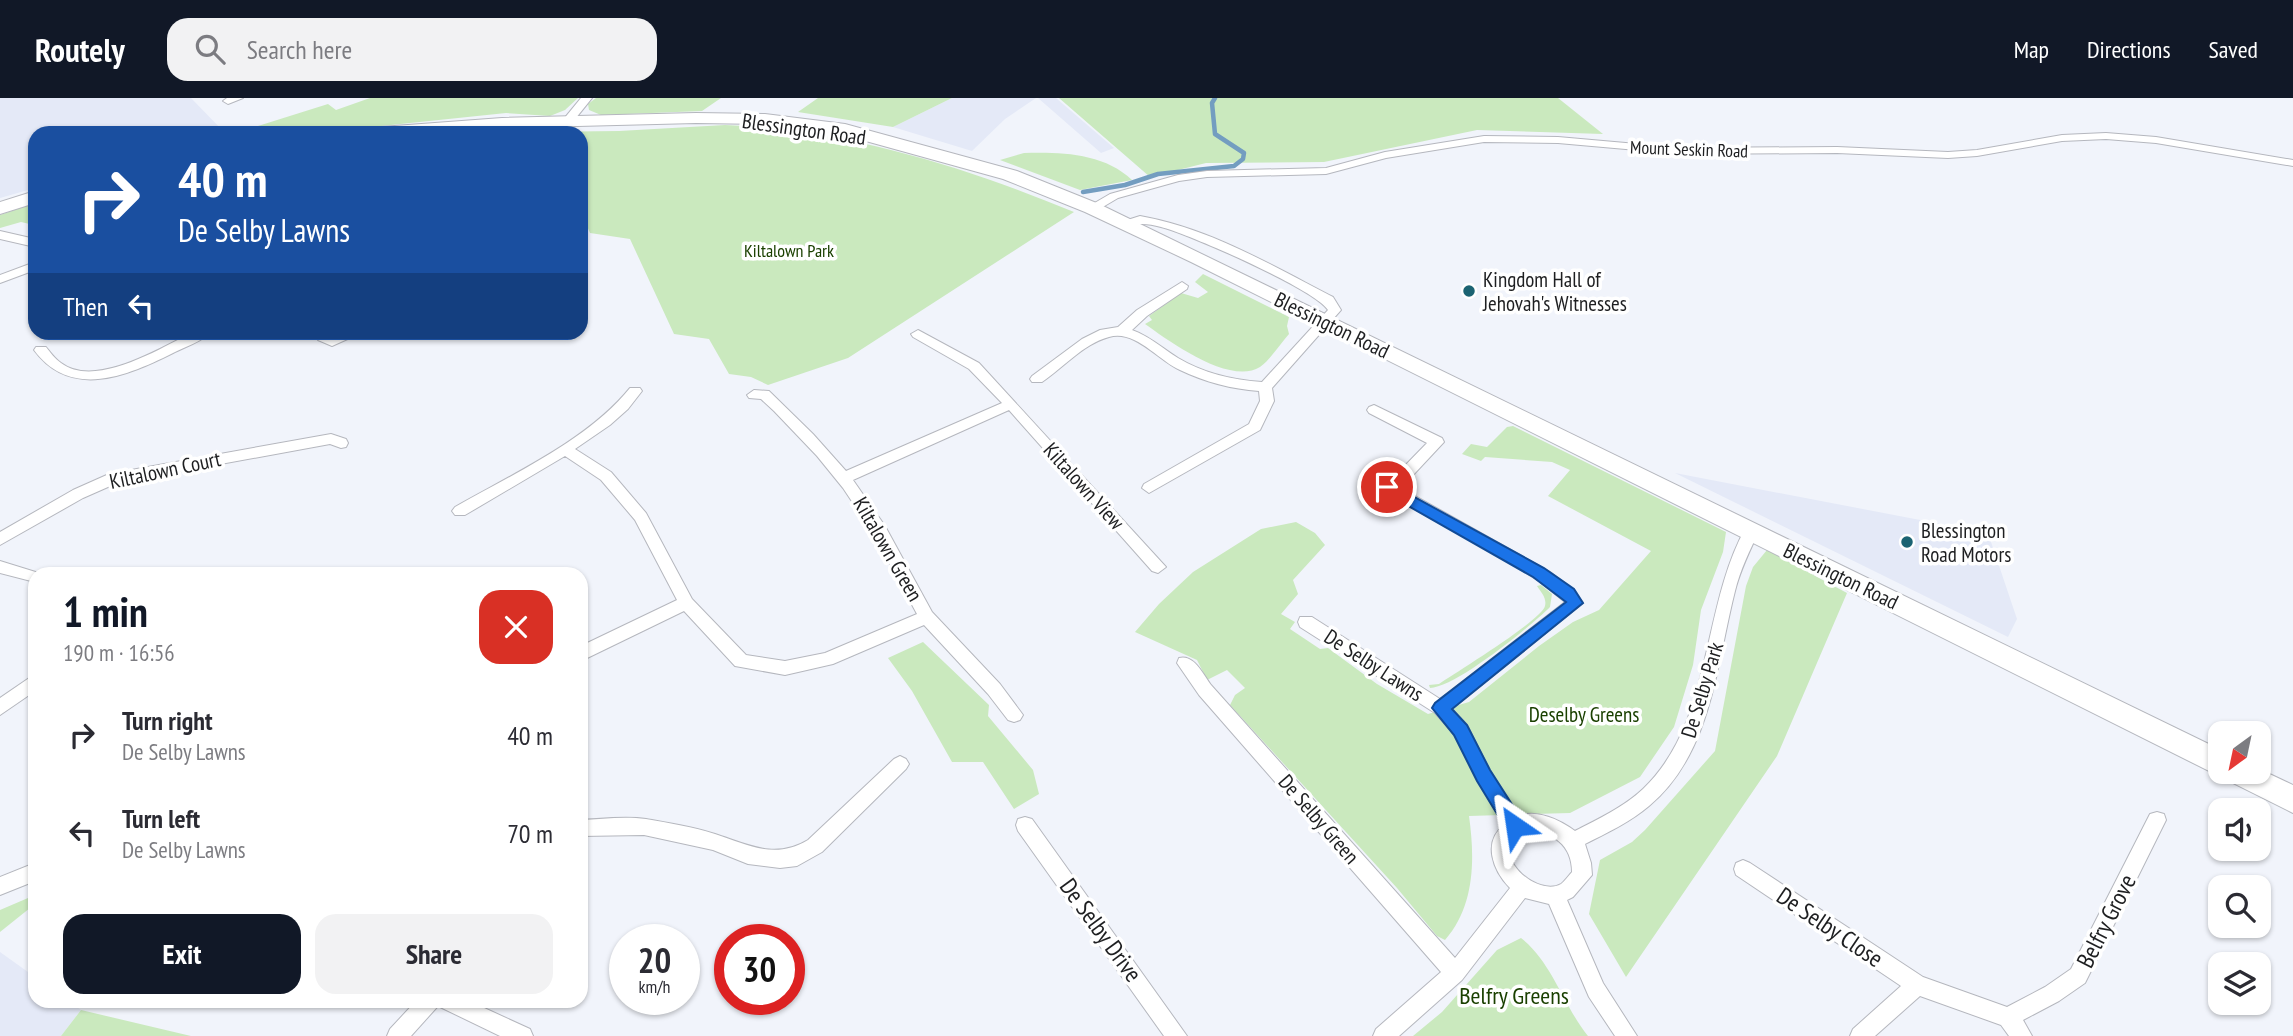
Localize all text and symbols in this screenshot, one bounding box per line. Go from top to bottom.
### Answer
search box [167,18,657,81]
text: Routely [35,28,125,71]
icon: search [191,30,229,68]
text: Search here [247,33,352,66]
text: Map [2014,34,2049,65]
text: Directions [2087,34,2171,65]
text: Saved [2209,34,2258,65]
street label: Blessington Road [740,107,868,151]
street label: Mount Seskin Road [1630,135,1748,163]
text: 40 m [178,147,267,211]
icon: right [63,154,154,245]
text: De Selby Lawns [178,209,350,251]
park label: Kiltalown Park [744,239,834,262]
place label: Kingdom Hall of Jehovah's Witnesses [1482,266,1627,317]
marker: Kingdom Hall of Jehovah's Witnesses [1461,283,1477,299]
street label: Blessington Road [1270,286,1394,364]
icon: left [122,287,160,325]
text: Then [63,290,108,323]
street label: Kiltalown View [1038,437,1131,536]
street label: Kiltalown Court [107,445,223,495]
pin [1357,457,1417,517]
icon: arrive [1368,468,1406,506]
street label: Kiltalown Green [847,492,929,606]
place label: Blessington Road Motors [1921,517,2011,568]
marker: Blessington Road Motors [1899,534,1915,550]
street label: Blessington Road [1779,537,1903,615]
text: 1 min [63,584,148,639]
button: close [479,590,553,664]
street label: De Selby Lawns [1319,623,1429,707]
text: 190 m · 16:56 [63,638,175,667]
street label: De Selby Park [1675,639,1729,741]
park label: Deselby Greens [1529,701,1639,728]
text: Turn right [122,704,213,737]
icon: right [63,716,101,754]
text: 40 m [507,719,553,752]
north arrow [2208,721,2272,784]
map controls [2208,721,2271,1015]
text: De Selby Lawns [122,737,246,766]
street label: De Selby Green [1273,769,1365,869]
position arrow [1478,789,1552,863]
button: sound [2208,798,2271,861]
text: Turn left [122,802,200,835]
icon: left [63,814,101,852]
text: 70 m [507,817,553,850]
text: De Selby Lawns [122,835,246,864]
street label: Belfry Grove [2069,869,2143,973]
street label: De Selby Drive [1053,872,1149,988]
button: search [2208,875,2271,938]
street label: De Selby Close [1771,880,1889,974]
button: Exit [63,914,301,994]
button: Share [315,914,553,994]
speed limit sign: 30 [714,924,805,1015]
text: 20 [638,937,671,983]
button: layers [2208,952,2271,1015]
text: km/h [639,975,670,998]
park label: Belfry Greens [1459,980,1569,1011]

